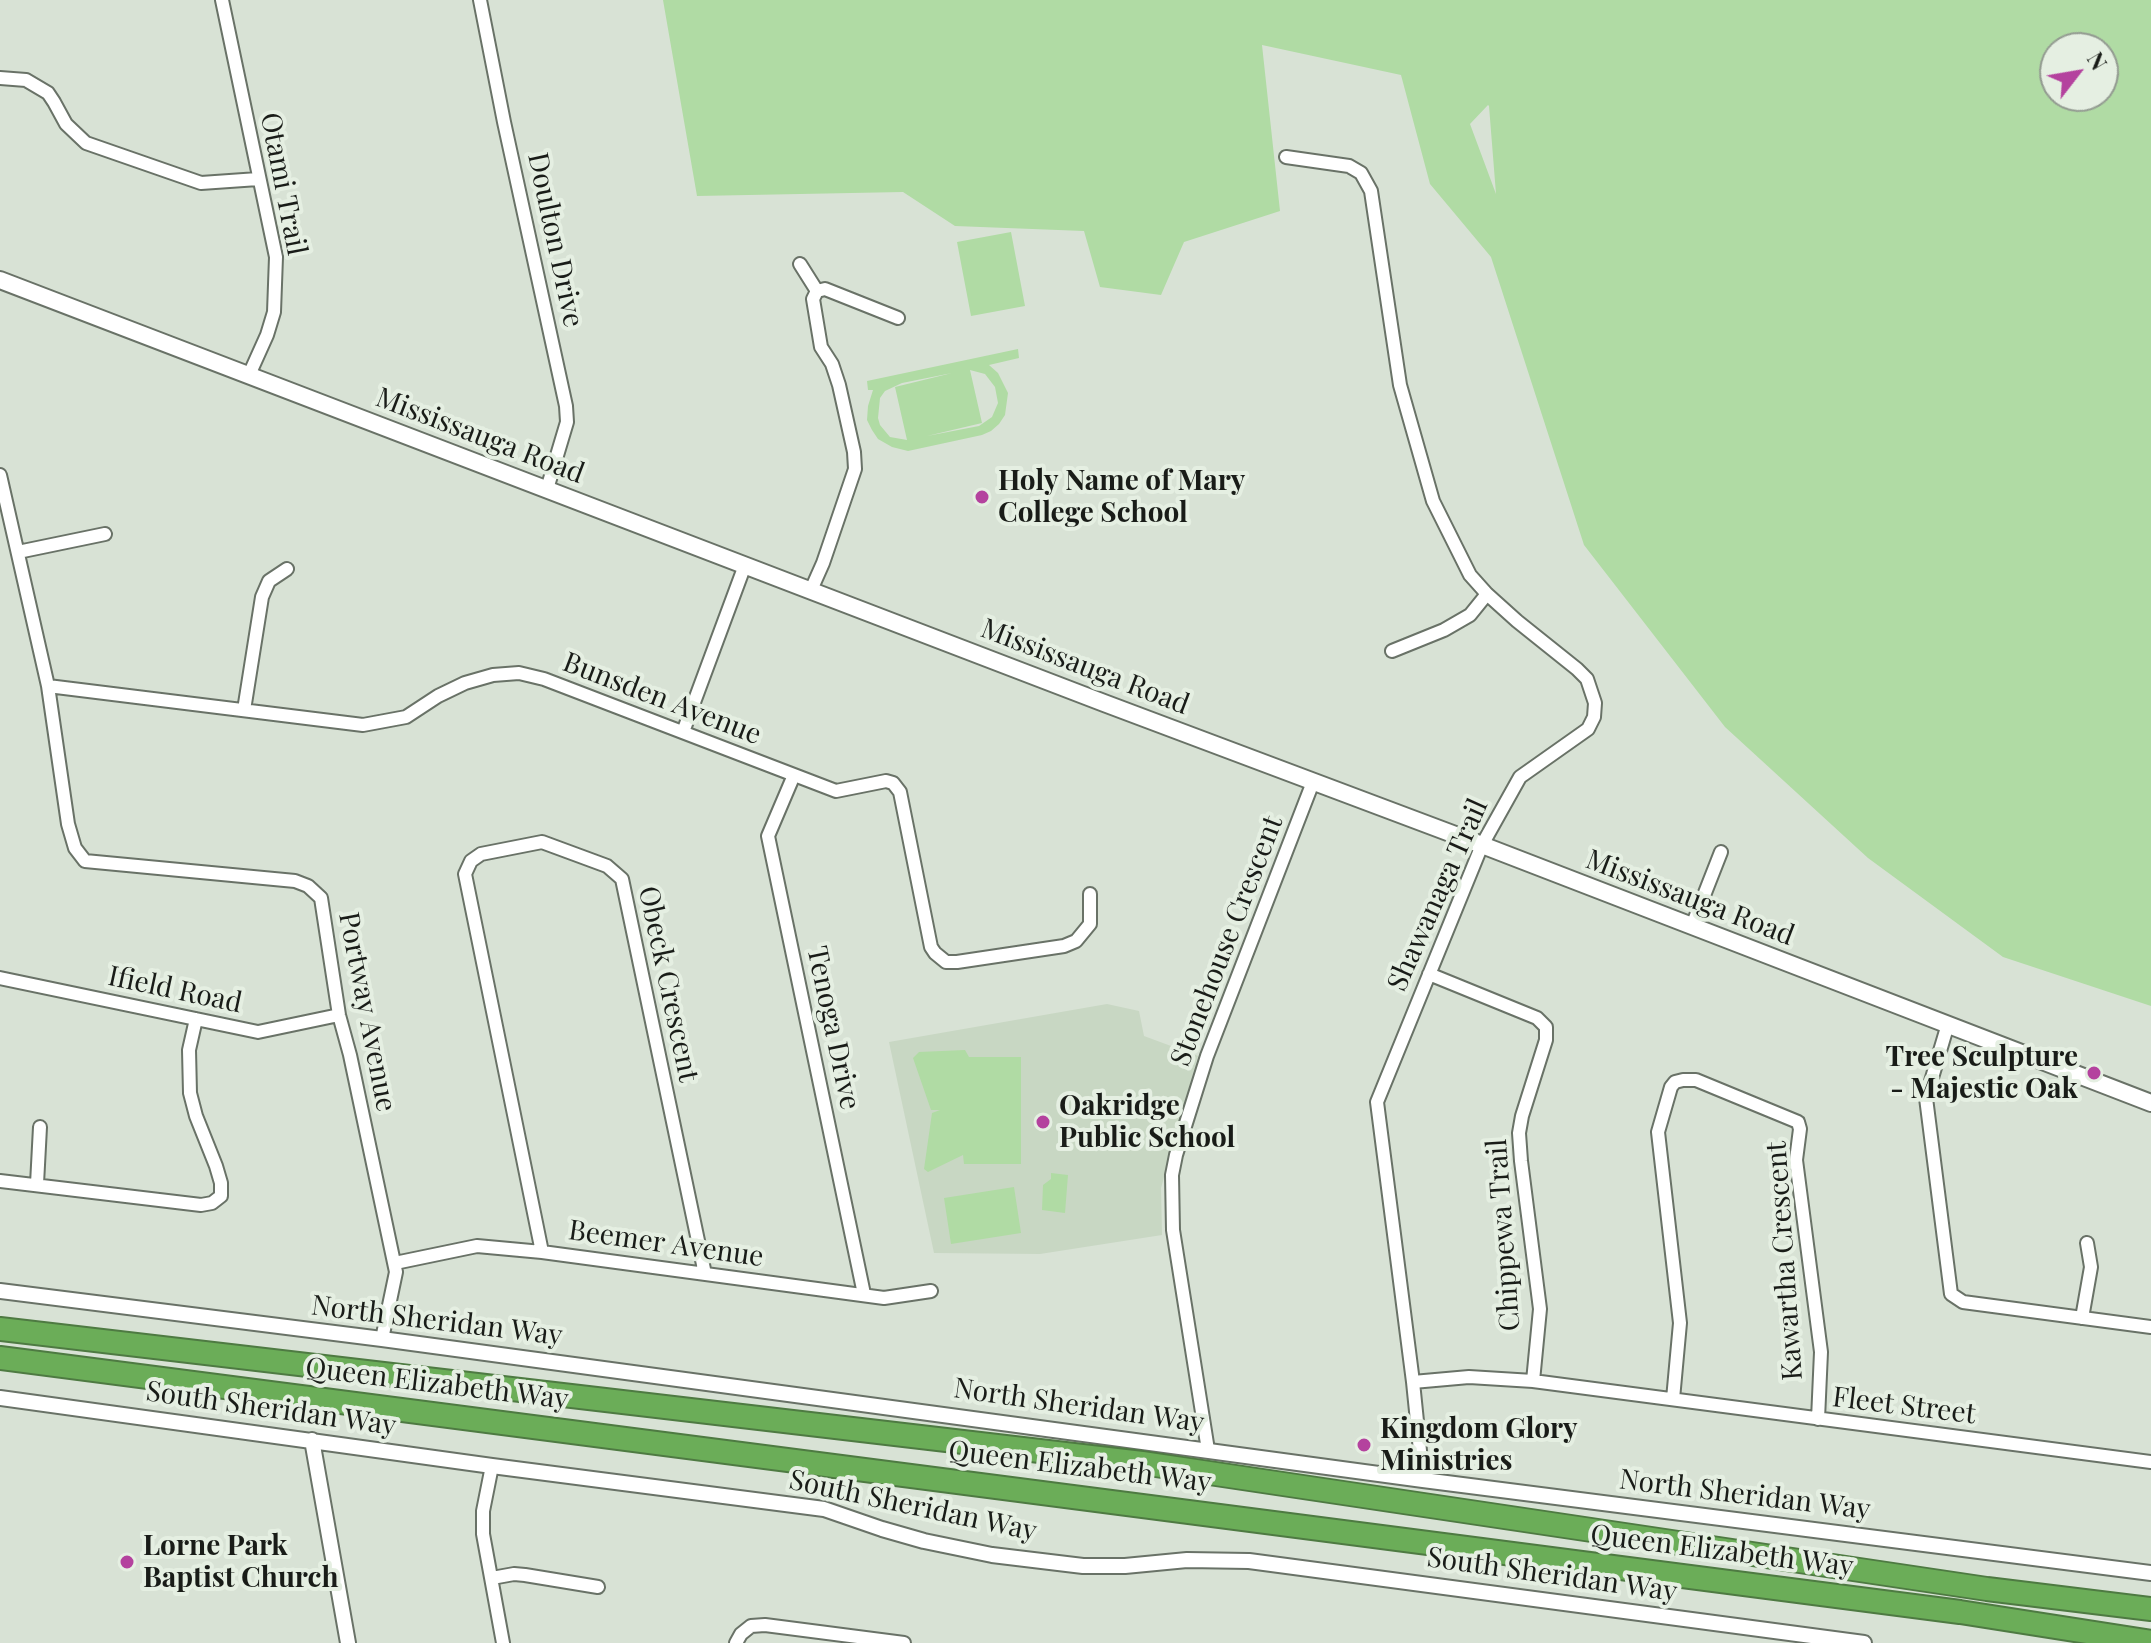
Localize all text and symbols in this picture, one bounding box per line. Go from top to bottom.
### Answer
north arrow [2039,32,2119,112]
text: N [2081,46,2115,75]
street label: Otami Trail [253,110,313,258]
street label: Doulton Drive [520,150,590,330]
street label: Mississauga Road [371,381,589,491]
place label: Holy Name of Mary College School [998,464,1245,530]
marker: Holy Name of Mary College School [973,488,991,506]
street label: Mississauga Road [976,612,1194,722]
street label: Bunsden Avenue [558,646,766,752]
street label: Shawanaga Trail [1381,794,1495,996]
street label: Stonehouse Crescent [1164,811,1290,1071]
street label: Mississauga Road [1581,843,1799,953]
street label: Obeck Crescent [631,883,705,1085]
street label: Portway Avenue [331,909,403,1115]
street label: Tenoga Drive [799,943,867,1113]
street label: Ifield Road [105,959,245,1021]
place label: Tree Sculpture - Majestic Oak [1886,1040,2078,1106]
marker: Tree Sculpture - Majestic Oak [2085,1064,2103,1082]
place label: Oakridge Public School [1059,1089,1235,1155]
marker: Oakridge Public School [1034,1113,1052,1131]
street label: Chippewa Trail [1481,1138,1527,1332]
street label: Kawartha Crescent [1760,1140,1810,1382]
street label: Beemer Avenue [566,1214,766,1274]
street label: North Sheridan Way [310,1289,564,1353]
street label: Queen Elizabeth Way [304,1351,570,1417]
street label: North Sheridan Way [952,1372,1206,1440]
street label: South Sheridan Way [144,1375,398,1443]
street label: Fleet Street [1831,1381,1977,1431]
place label: Kingdom Glory Ministries [1380,1412,1578,1478]
street label: Queen Elizabeth Way [947,1434,1213,1500]
marker: Kingdom Glory Ministries [1355,1436,1373,1454]
street label: South Sheridan Way [786,1463,1040,1549]
street label: North Sheridan Way [1618,1463,1872,1527]
street label: Queen Elizabeth Way [1589,1518,1855,1584]
place label: Lorne Park Baptist Church [143,1529,338,1595]
street label: South Sheridan Way [1425,1541,1679,1609]
marker: Lorne Park Baptist Church [118,1553,136,1571]

